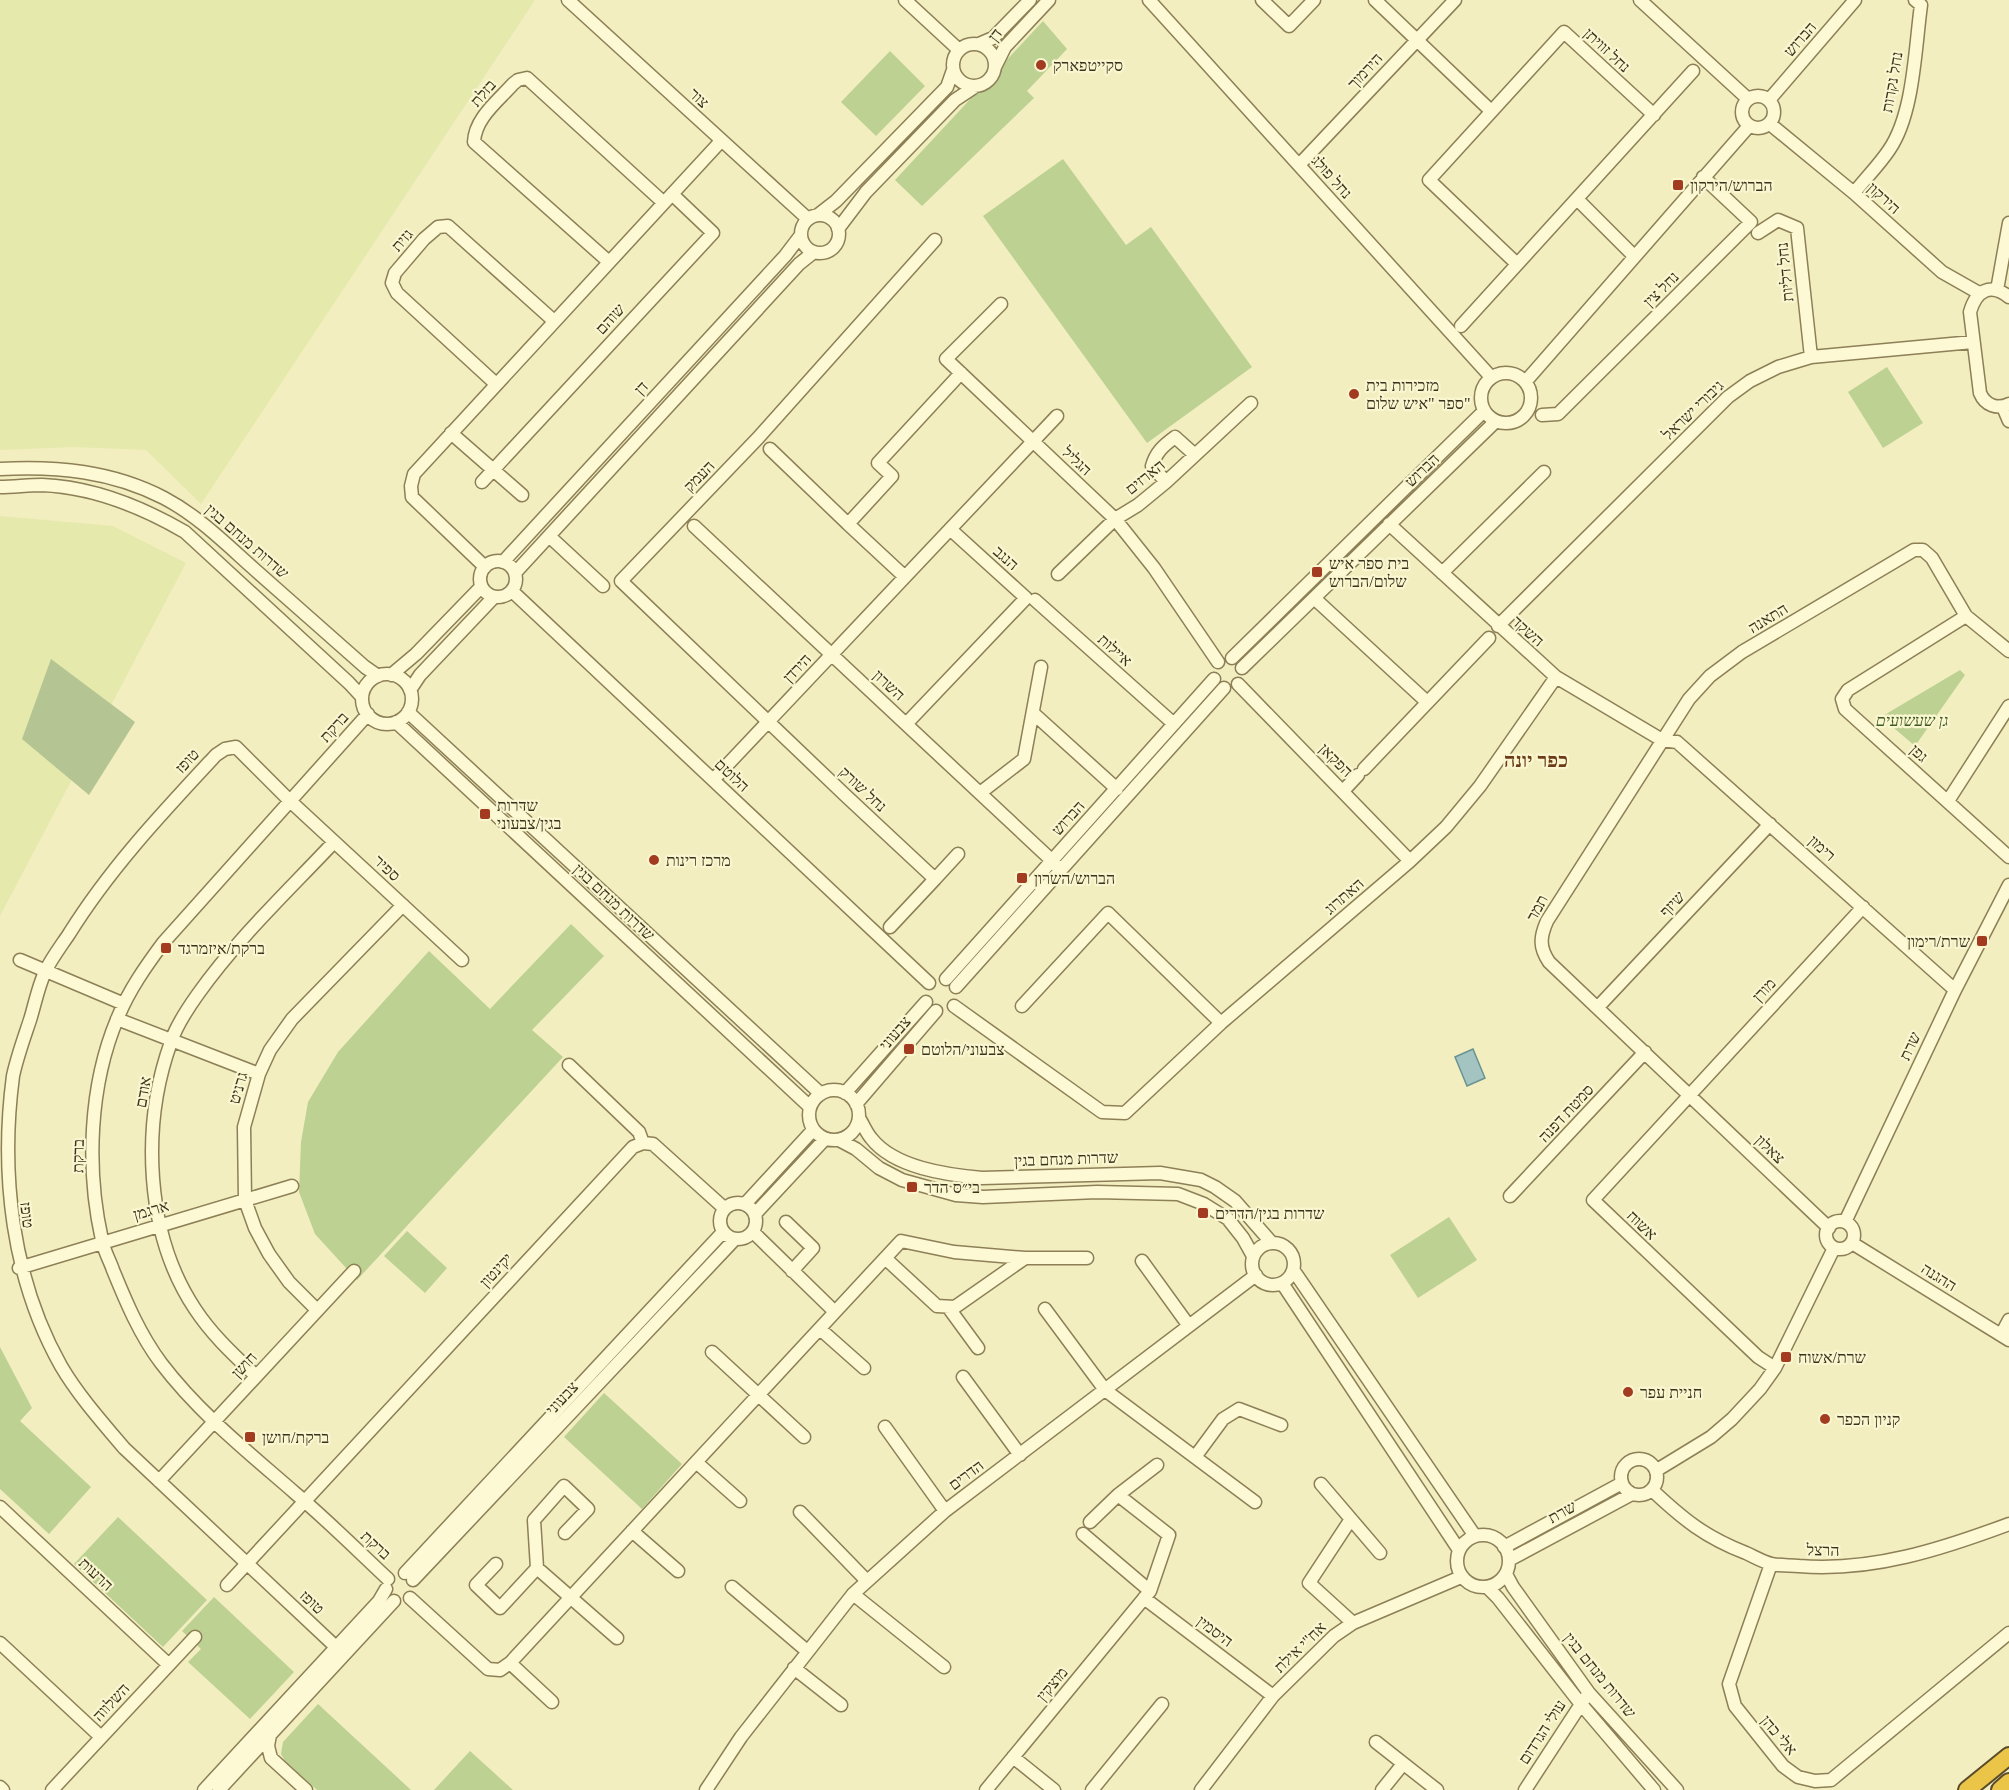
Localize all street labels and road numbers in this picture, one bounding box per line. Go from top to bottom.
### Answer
street label: הברוש [1780,18,1820,60]
street label: נחל זוויתן [1580,24,1634,76]
street label: דן [985,25,1005,45]
street label: הירמוך [1344,50,1386,92]
street label: נחל נקרות [1878,50,1906,114]
street label: בזלת [467,76,499,110]
street label: צור [686,85,712,111]
street label: נחל פולג [1308,152,1356,202]
street label: הירקון [1864,179,1904,217]
street label: גזית [388,225,416,255]
street label: נחל דליות [1773,242,1797,302]
street label: נחל צין [1640,268,1682,310]
street label: שוהם [592,300,628,337]
street label: גיבורי ישראל [1658,377,1727,444]
street label: דן [631,378,651,398]
street label: הגליל [1058,443,1095,479]
street label: הברוש [1402,450,1442,490]
street label: הארזים [1122,456,1168,498]
street label: העמק [680,457,718,495]
street label: שדרות מנחם בגין [202,500,292,582]
street label: הנגב [990,543,1022,573]
street label: התאנה [1745,600,1791,636]
street label: השקד [1509,612,1547,650]
street label: איילות [1095,631,1136,670]
street label: הירדן [780,650,814,686]
street label: השרון [870,666,908,704]
street label: ברקת [316,709,352,745]
street label: הפקאן [1316,740,1356,780]
street label: גפן [1907,741,1931,765]
street label: טופז [172,745,202,777]
street label: הלוטם [711,755,753,795]
street label: נחל שורק [836,763,890,815]
street label: הברוש [1048,797,1088,839]
street label: רימון [1805,832,1839,864]
street label: ספיר [370,852,404,884]
street label: שדרות מנחם בגין [570,860,658,944]
street label: האתרוג [1321,875,1367,917]
street label: שיזף [1656,887,1688,920]
street label: תמר [1523,892,1551,924]
street label: מורן [1749,975,1779,1005]
street label: צבעוני [876,1013,914,1053]
street label: שרת [1896,1029,1924,1063]
street label: גרניט [225,1070,251,1106]
street label: אודם [132,1075,154,1109]
street label: סמטת דפנה [1535,1081,1597,1145]
street label: צאלון [1752,1131,1788,1167]
street label: ברקת [69,1139,87,1173]
street label: שדרות מנחם בגין [1014,1149,1119,1169]
street label: ארגמן [131,1197,171,1223]
street label: טופז [17,1201,37,1229]
street label: אשוח [1624,1207,1661,1243]
street label: יקינטון [476,1250,516,1290]
street label: ההגנה [1918,1260,1960,1294]
street label: חושן [228,1349,260,1381]
street label: צבעוני [543,1378,581,1418]
street label: הדרים [945,1456,987,1494]
street label: שרת [1545,1497,1579,1526]
street label: ברקת [358,1527,394,1563]
street label: הרצל [1805,1541,1840,1559]
street label: הרעות [76,1554,116,1594]
street label: טופז [296,1587,328,1617]
street label: היסמין [1194,1612,1236,1650]
street label: אח"י אילת [1271,1618,1330,1676]
street label: שדרות מנחם בגין [1561,1629,1640,1721]
street label: מוצקין [1033,1664,1071,1704]
street label: השלווה [89,1680,133,1724]
street label: עולי הגרדום [1515,1697,1569,1767]
street label: אלי כהן [1758,1712,1801,1759]

